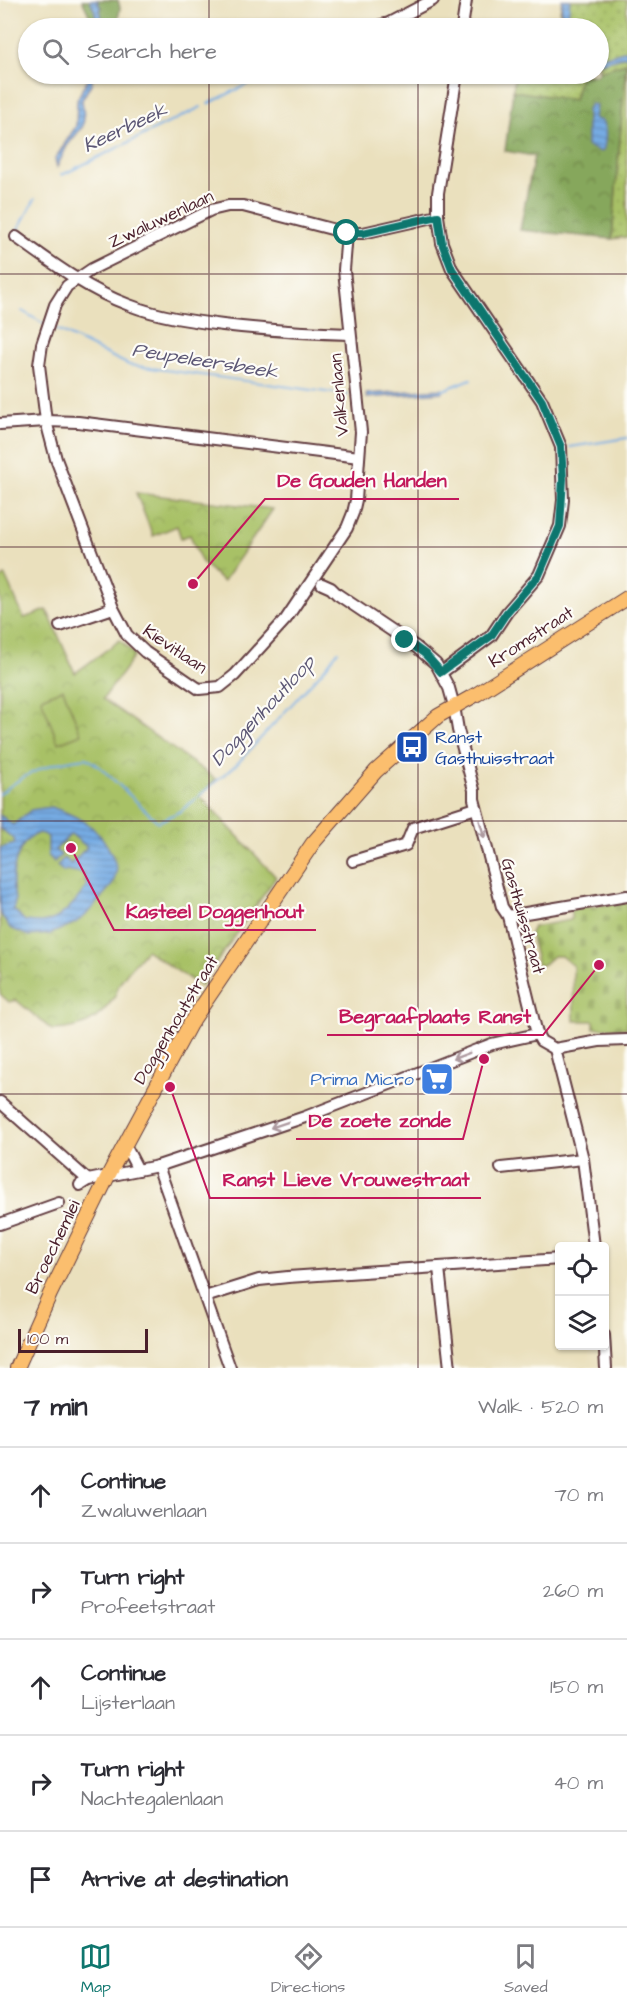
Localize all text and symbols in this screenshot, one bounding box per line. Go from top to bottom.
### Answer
search box [18,18,609,84]
icon: search [39,35,72,68]
text: Search here [87,36,217,67]
water label: Keerbeek [78,96,172,160]
street label: Zwaluwenlaan [104,184,218,254]
route start [333,219,359,245]
water label: Peupeleersbeek [130,336,280,386]
street label: Valkenlaan [323,352,355,438]
callout: De Gouden Handen [265,461,459,499]
text: De Gouden Handen [277,467,447,495]
street label: Kromstraat [484,600,579,674]
street label: Kievitlaan [138,618,212,680]
route end [391,626,417,652]
water label: Doggenhoutloop [204,648,324,773]
place label: Ranst Gasthuisstraat [435,725,555,771]
bus stop icon: Ranst Gasthuisstraat [394,729,430,765]
one-way arrow [477,819,488,838]
street label: Gasthuisstraat [495,855,552,978]
callout: Kasteel Doggenhout [114,892,316,930]
text: Kasteel Doggenhout [126,898,305,927]
street label: Doggenhoutstraat [128,950,226,1090]
callout: Begraafplaats Ranst [327,997,543,1035]
text: Begraafplaats Ranst [339,1003,532,1032]
one-way arrow [452,1051,471,1062]
supermarket icon: Prima Micro [419,1061,455,1097]
place label: Prima Micro [310,1067,414,1092]
callout: De zoete zonde [296,1101,463,1139]
text: De zoete zonde [309,1107,452,1135]
one-way arrow [270,1121,289,1132]
callout: Ranst Lieve Vrouwestraat [210,1160,481,1198]
text: Ranst Lieve Vrouwestraat [222,1166,470,1194]
street label: Broechemlei [19,1195,87,1298]
map controls [555,1242,609,1350]
button: locate [555,1242,609,1296]
button: layers [555,1296,609,1350]
scale bar [18,1326,148,1354]
text: 100 m [27,1328,68,1350]
text: 7 min [24,1389,88,1425]
text: Walk · 520 m [478,1393,603,1421]
text: Continue [81,1466,166,1497]
icon: ahead [24,1479,57,1512]
text: 70 m [555,1481,603,1509]
text: Zwaluwenlaan [81,1497,207,1525]
text: Turn right [81,1562,184,1593]
icon: right [24,1575,57,1608]
text: 260 m [543,1577,603,1605]
text: Profeetstraat [81,1593,215,1621]
text: Continue [81,1658,166,1689]
icon: ahead [24,1671,57,1704]
text: 150 m [550,1673,603,1701]
text: Lijsterlaan [81,1689,175,1717]
text: Turn right [81,1754,184,1785]
icon: right [24,1767,57,1800]
text: 40 m [553,1769,603,1797]
text: Nachtegalenlaan [81,1785,223,1813]
icon: arrive [24,1863,57,1896]
text: Arrive at destination [81,1864,288,1895]
tab: Map [79,1940,112,1998]
tab: Directions [271,1940,345,1998]
tab: Saved [504,1940,548,1998]

